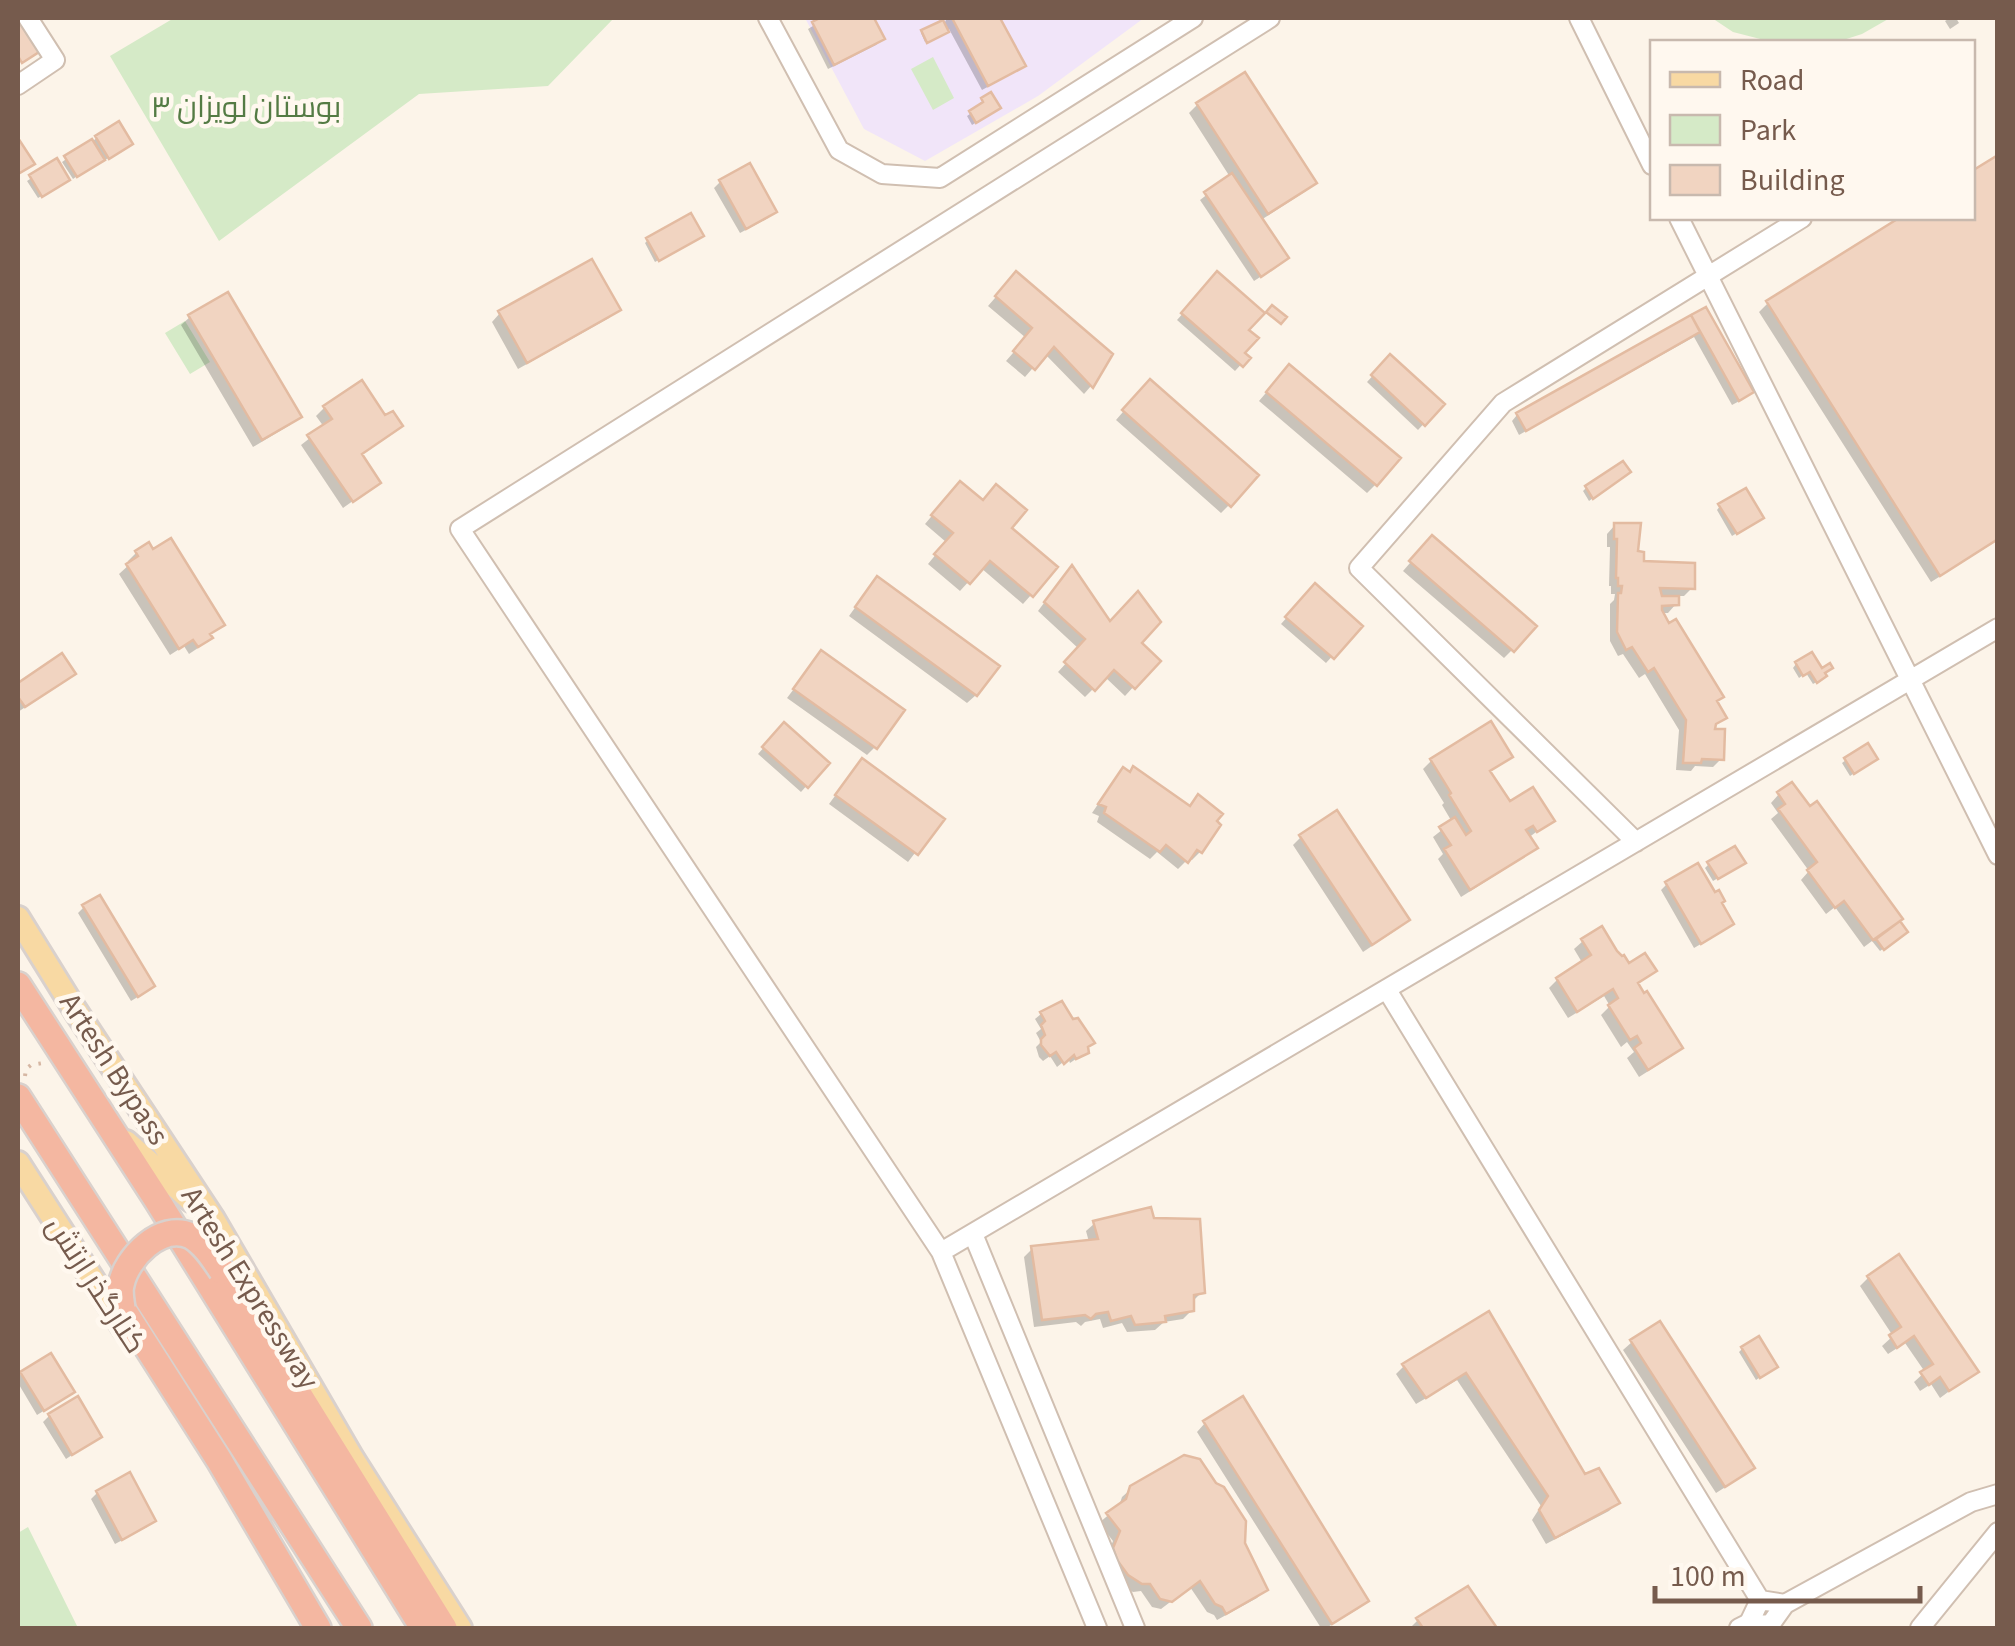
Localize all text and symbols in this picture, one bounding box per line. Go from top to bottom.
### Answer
legend [1650,40,1975,220]
text: Road [1740,59,1804,102]
park label: بوستان لویزان ۳ [151,86,341,129]
text: Park [1740,109,1796,152]
text: Building [1740,159,1845,202]
street label: Artesh Bypass [49,984,179,1154]
street label: Artesh Expressway [170,1178,330,1398]
street label: کنارگذر ارتش [36,1208,156,1362]
scale bar [1655,1541,1920,1603]
text: 100 m [1670,1555,1746,1598]

